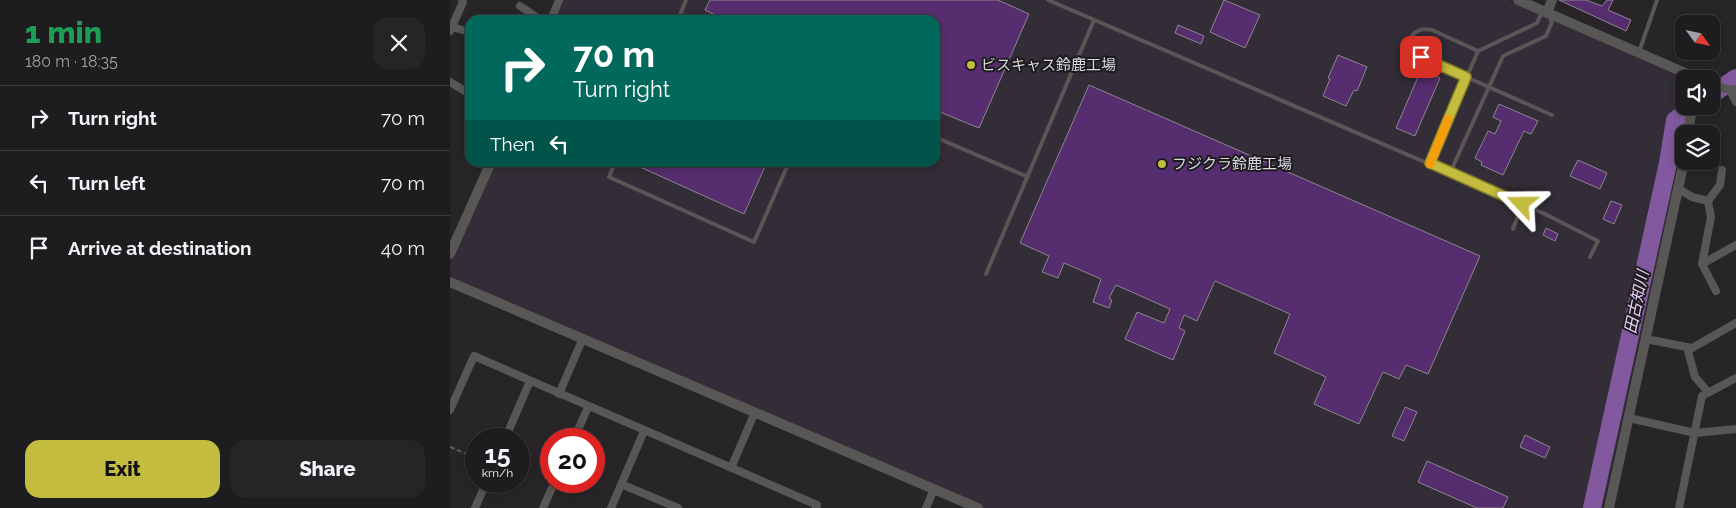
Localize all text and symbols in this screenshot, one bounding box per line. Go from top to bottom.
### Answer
text: 1 min [25,15,102,50]
north arrow [1675,15,1720,60]
map controls [1675,15,1720,170]
button: close [373,17,425,69]
text: 70 m [573,34,655,75]
icon: right [490,35,555,100]
pin [1400,36,1442,78]
icon: arrive [1407,43,1435,71]
text: 180 m · 18:35 [25,52,118,71]
place label: ビスキャス鈴鹿工場 [981,56,1116,74]
marker: ビスキャス鈴鹿工場 [965,59,977,71]
button: sound [1675,70,1720,115]
text: Turn right [573,76,670,102]
icon: right [25,104,53,132]
text: Turn right [68,107,157,129]
text: 70 m [381,107,425,129]
button: layers [1675,125,1720,170]
icon: left [545,130,573,158]
text: Then [490,133,535,155]
place label: フジクラ鈴鹿工場 [1172,155,1292,173]
marker: フジクラ鈴鹿工場 [1156,158,1168,170]
icon: left [25,169,53,197]
text: Turn left [68,172,145,194]
text: 70 m [381,172,425,194]
position arrow [1495,177,1547,229]
icon: arrive [25,234,53,262]
text: Arrive at destination [68,237,252,259]
text: 40 m [381,237,425,259]
water label: 田古知川 [1621,267,1653,335]
speed limit sign: 20 [540,428,605,493]
text: 15 [484,439,511,469]
button: Exit [25,440,220,498]
button: Share [230,440,425,498]
text: km/h [482,466,513,480]

